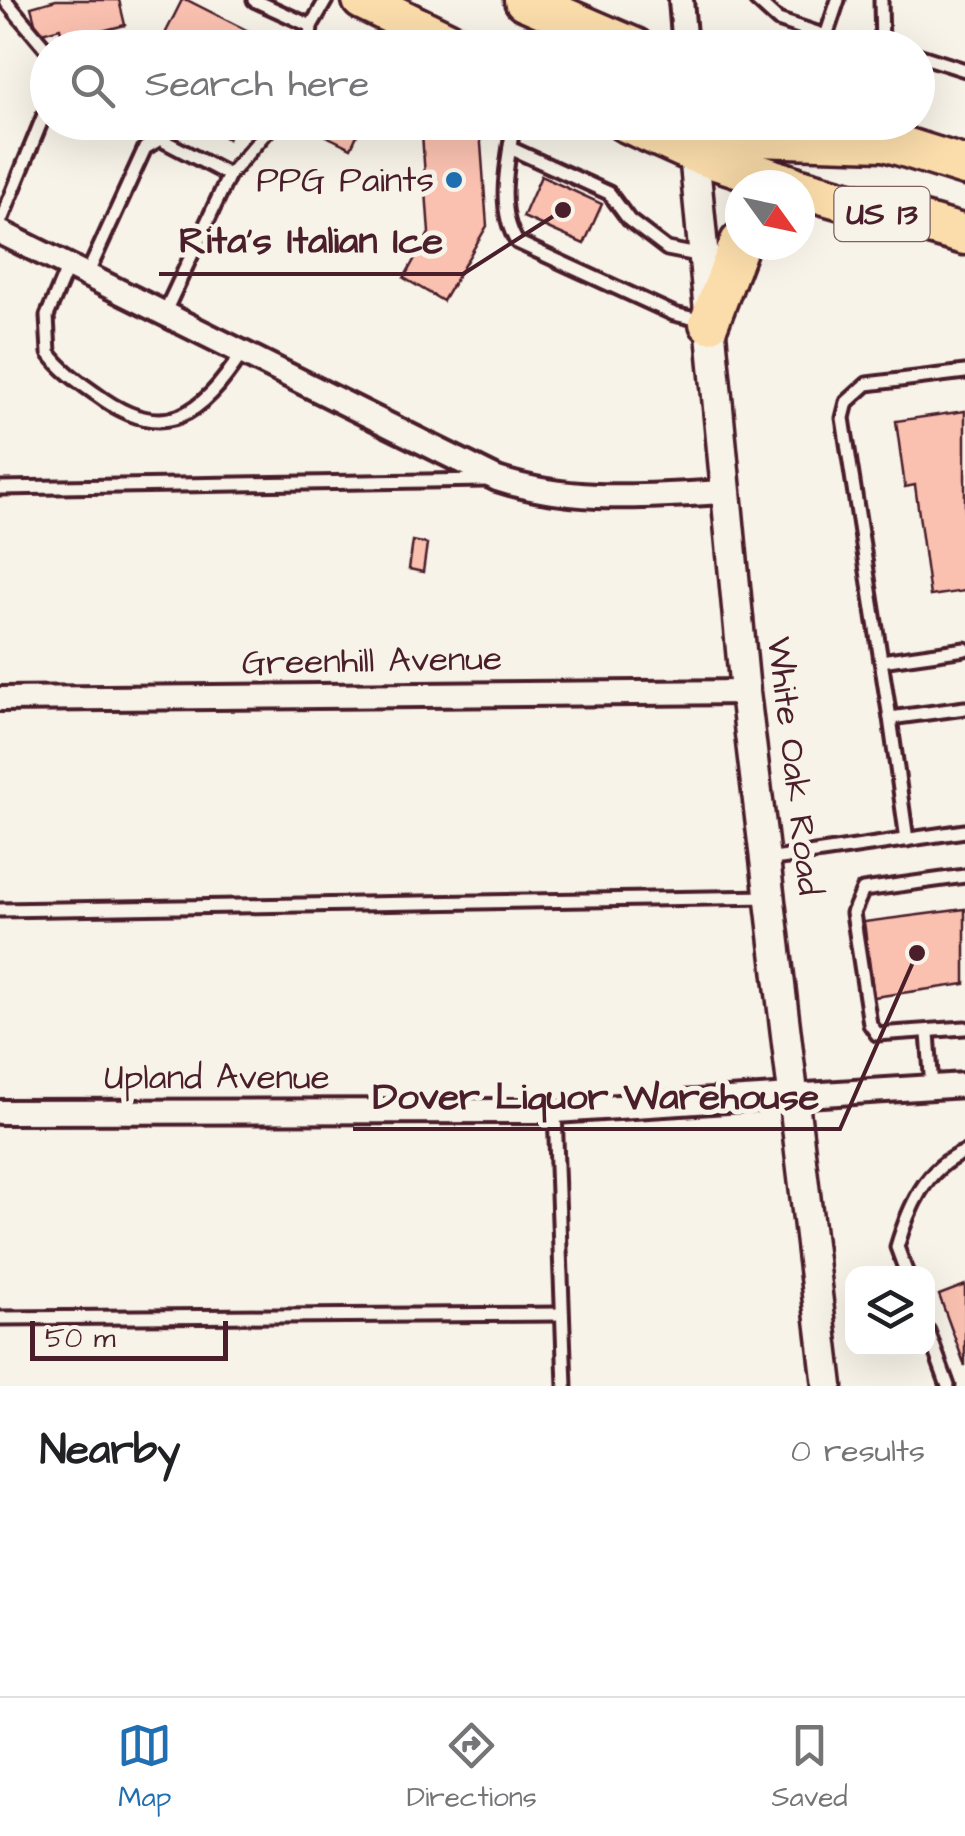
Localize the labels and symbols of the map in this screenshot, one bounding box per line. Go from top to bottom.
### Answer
place label: PPG Paints [256,156,434,205]
marker: PPG Paints [443,169,465,191]
north arrow [725,170,815,260]
road number: US 13 [834,187,930,241]
callout: Rita's Italian Ice [159,206,463,274]
text: Rita's Italian Ice [179,216,443,268]
street label: Greenhill Avenue [241,634,503,688]
street label: White Oak Road [754,634,834,898]
street label: Upland Avenue [104,1053,330,1102]
callout: Dover Liquor Warehouse [353,1061,840,1129]
text: Dover Liquor Warehouse [373,1072,819,1124]
scale bar [30,1316,228,1360]

